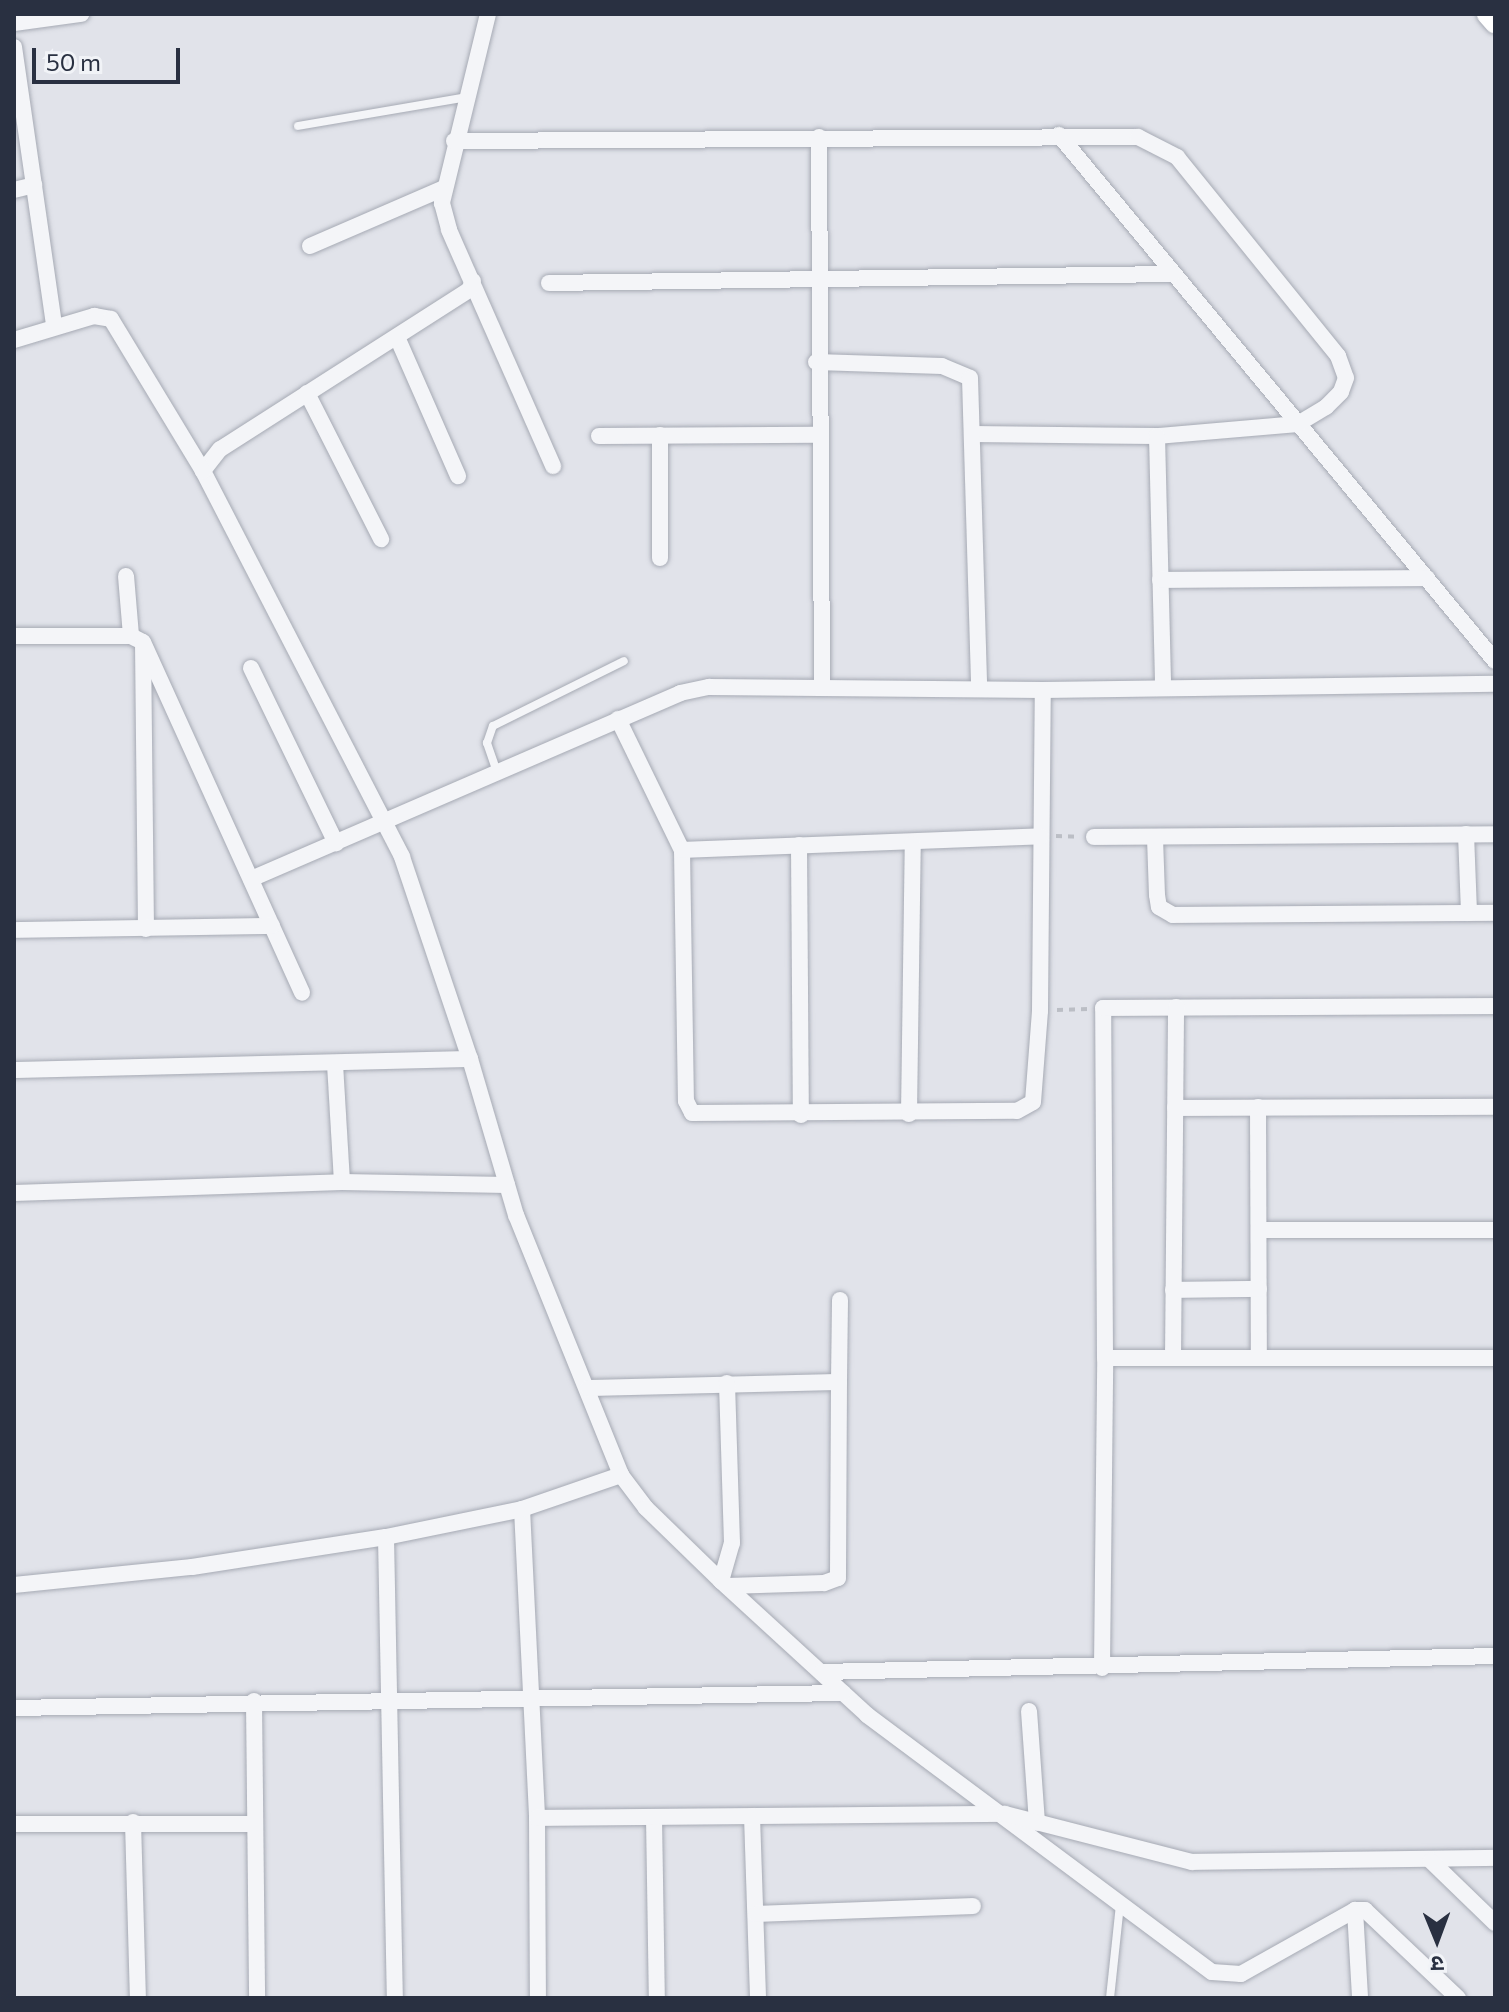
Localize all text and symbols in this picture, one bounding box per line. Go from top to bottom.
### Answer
scale bar [36,32,184,82]
text: 50 m [46,47,101,76]
north arrow [1397,1900,1477,1980]
text: उ [1431,1951,1444,1978]

